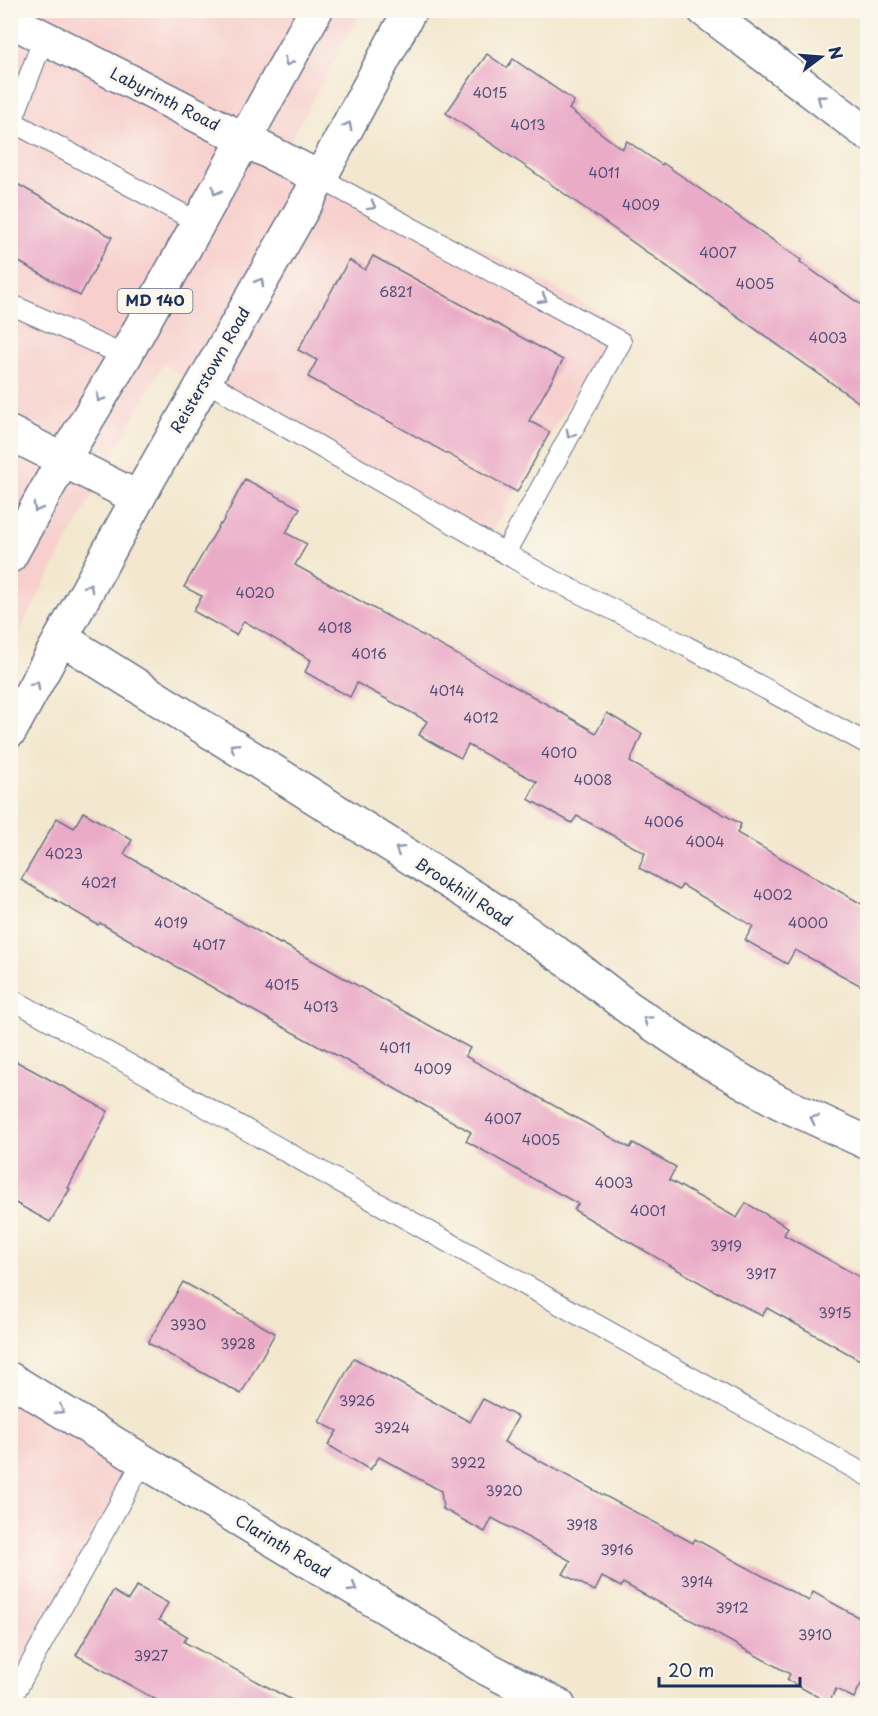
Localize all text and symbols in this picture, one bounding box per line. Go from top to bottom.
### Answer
north arrow [791,27,851,87]
text: N [823,43,850,62]
one-way arrow [284,55,295,66]
street label: Labyrinth Road [107,60,224,136]
house number: 4015 [473,82,507,103]
one-way arrow [816,95,827,106]
house number: 4013 [510,114,546,135]
one-way arrow [341,122,352,132]
house number: 4011 [588,162,620,183]
one-way arrow [212,185,223,195]
house number: 4009 [622,194,660,215]
one-way arrow [365,199,376,210]
house number: 4007 [699,242,737,263]
house number: 4005 [736,273,774,294]
one-way arrow [253,278,264,288]
house number: 6821 [379,281,413,302]
road number: MD 140 [118,289,192,313]
one-way arrow [536,292,547,303]
street label: Reisterstown Road [163,302,255,437]
house number: 4003 [809,327,847,348]
one-way arrow [96,391,108,402]
one-way arrow [566,428,577,439]
one-way arrow [33,502,44,513]
house number: 4020 [235,582,275,603]
one-way arrow [82,583,93,593]
house number: 4018 [318,617,352,638]
house number: 4016 [351,643,387,664]
one-way arrow [29,680,40,691]
house number: 4014 [429,680,465,701]
house number: 4012 [463,707,499,728]
house number: 4010 [541,742,577,763]
one-way arrow [230,743,241,754]
house number: 4008 [574,769,612,790]
house number: 4006 [644,811,684,832]
house number: 4004 [685,831,725,852]
house number: 4023 [45,843,83,864]
one-way arrow [395,846,405,858]
street label: Brookhill Road [411,851,518,932]
house number: 4021 [81,872,117,893]
house number: 4002 [753,884,793,905]
house number: 4019 [154,912,188,933]
house number: 4000 [788,912,828,933]
house number: 4017 [192,934,226,955]
house number: 4015 [265,974,299,995]
house number: 4013 [303,996,339,1017]
one-way arrow [642,1016,653,1027]
house number: 4011 [379,1037,411,1058]
house number: 4009 [414,1058,452,1079]
house number: 4007 [484,1108,522,1129]
one-way arrow [810,1114,821,1126]
house number: 4005 [522,1129,560,1150]
house number: 4003 [595,1172,633,1193]
house number: 4001 [630,1200,666,1221]
house number: 3919 [710,1235,742,1256]
house number: 3917 [746,1263,777,1284]
house number: 3915 [818,1302,852,1323]
house number: 3930 [170,1314,206,1335]
house number: 3928 [220,1333,256,1354]
house number: 3926 [339,1390,375,1411]
one-way arrow [54,1403,64,1415]
house number: 3924 [374,1417,410,1438]
house number: 3922 [450,1452,486,1473]
house number: 3920 [486,1480,522,1501]
street label: Clarinth Road [231,1507,336,1583]
house number: 3918 [566,1514,598,1535]
house number: 3916 [600,1539,634,1560]
house number: 3914 [681,1571,713,1592]
one-way arrow [347,1580,357,1592]
house number: 3912 [715,1597,749,1618]
house number: 3910 [798,1624,832,1645]
house number: 3927 [134,1645,168,1666]
scale bar [659,1650,800,1688]
text: 20 m [668,1656,714,1683]

